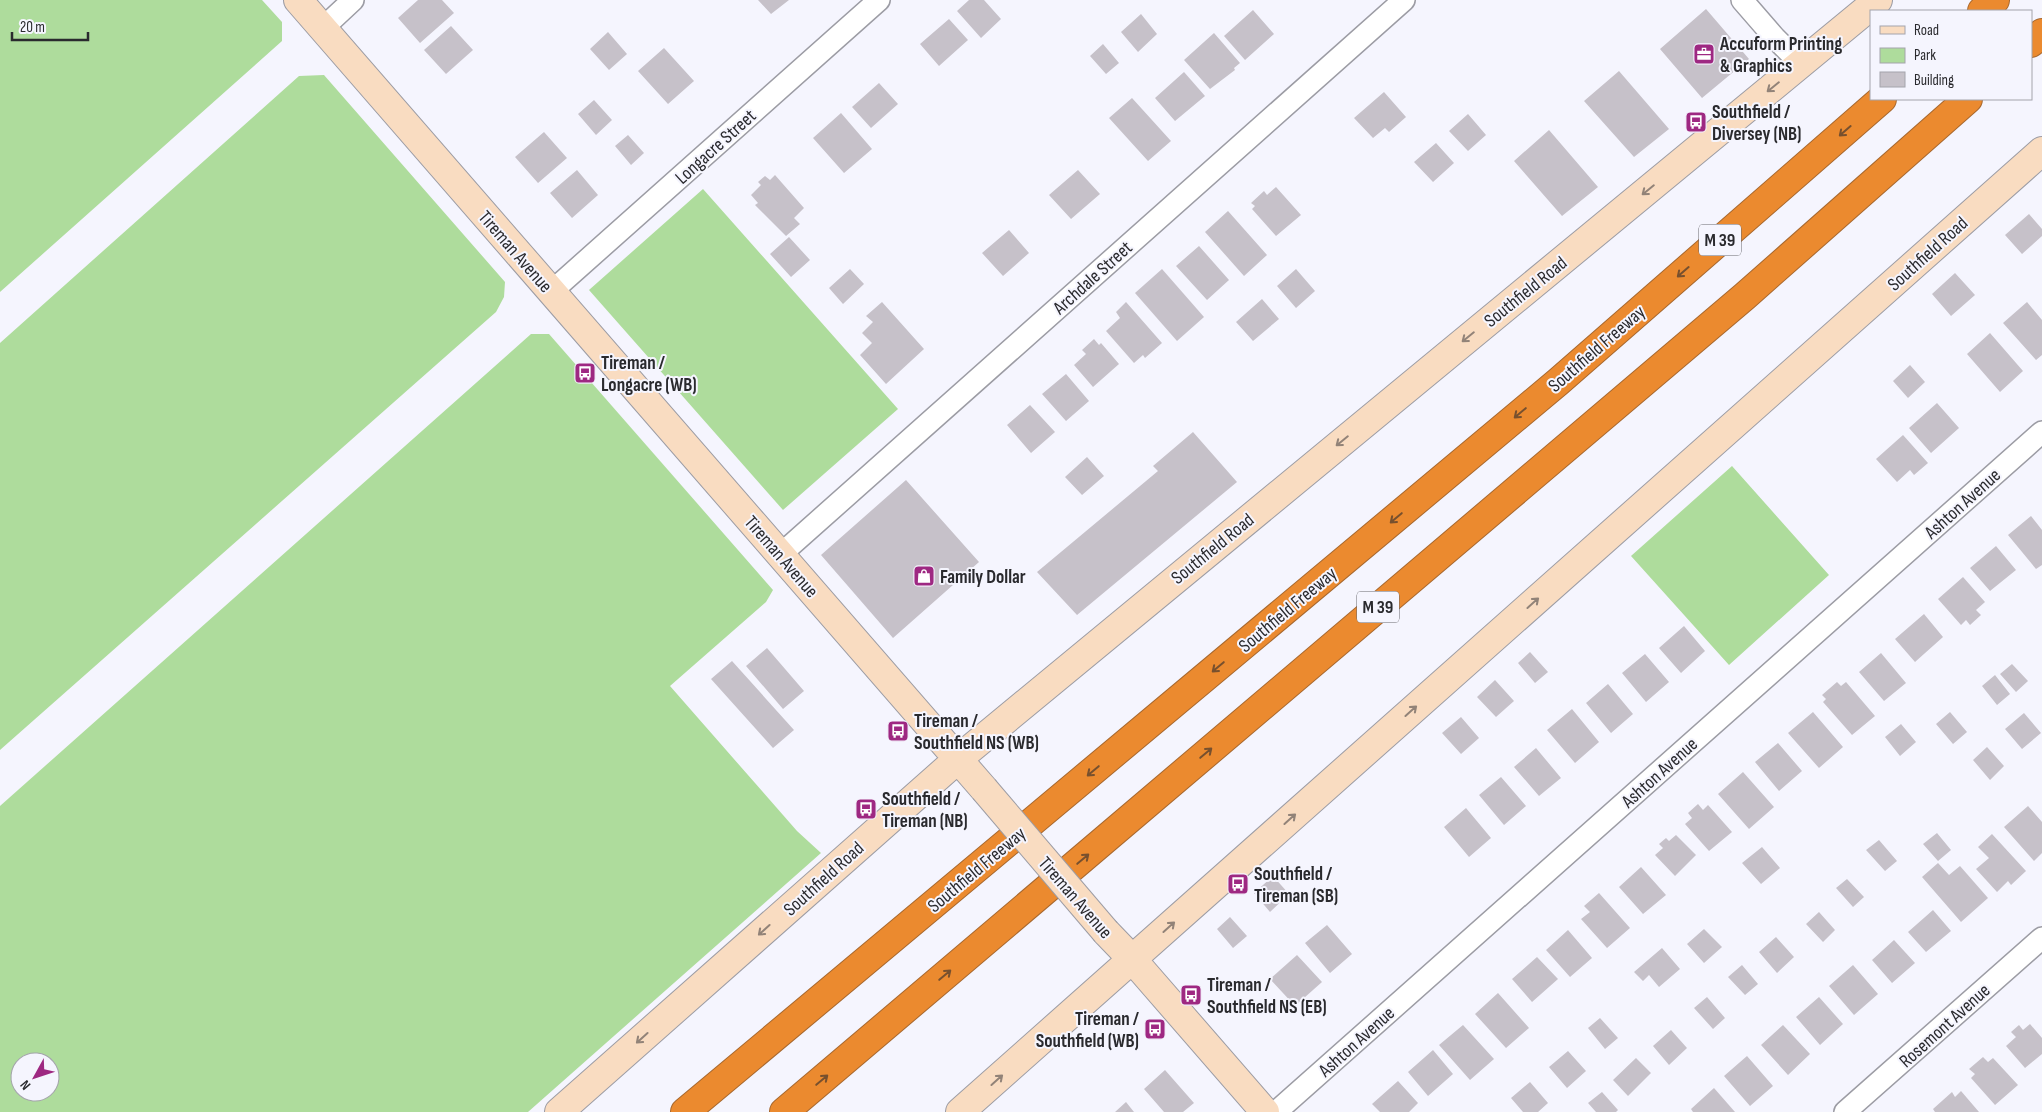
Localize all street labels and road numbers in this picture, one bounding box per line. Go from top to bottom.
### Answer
street label: Longacre Street [671,105,761,189]
street label: Tireman Avenue [473,206,557,298]
street label: Southfield Road [1883,212,1973,296]
road number: M 39 [1699,224,1741,256]
street label: Archdale Street [1048,236,1138,320]
street label: Southfield Road [1480,252,1572,333]
street label: Southfield Freeway [1544,300,1651,397]
street label: Ashton Avenue [1919,464,2006,545]
street label: Southfield Road [1167,509,1259,590]
street label: Tireman Avenue [739,511,823,603]
street label: Southfield Freeway [1234,562,1342,658]
road number: M 39 [1357,592,1399,622]
street label: Ashton Avenue [1616,733,1703,814]
street label: Southfield Freeway [923,822,1031,918]
street label: Southfield Road [779,837,869,921]
street label: Tireman Avenue [1033,852,1117,944]
street label: Rosemont Avenue [1895,979,1995,1073]
street label: Ashton Avenue [1313,1002,1400,1083]

